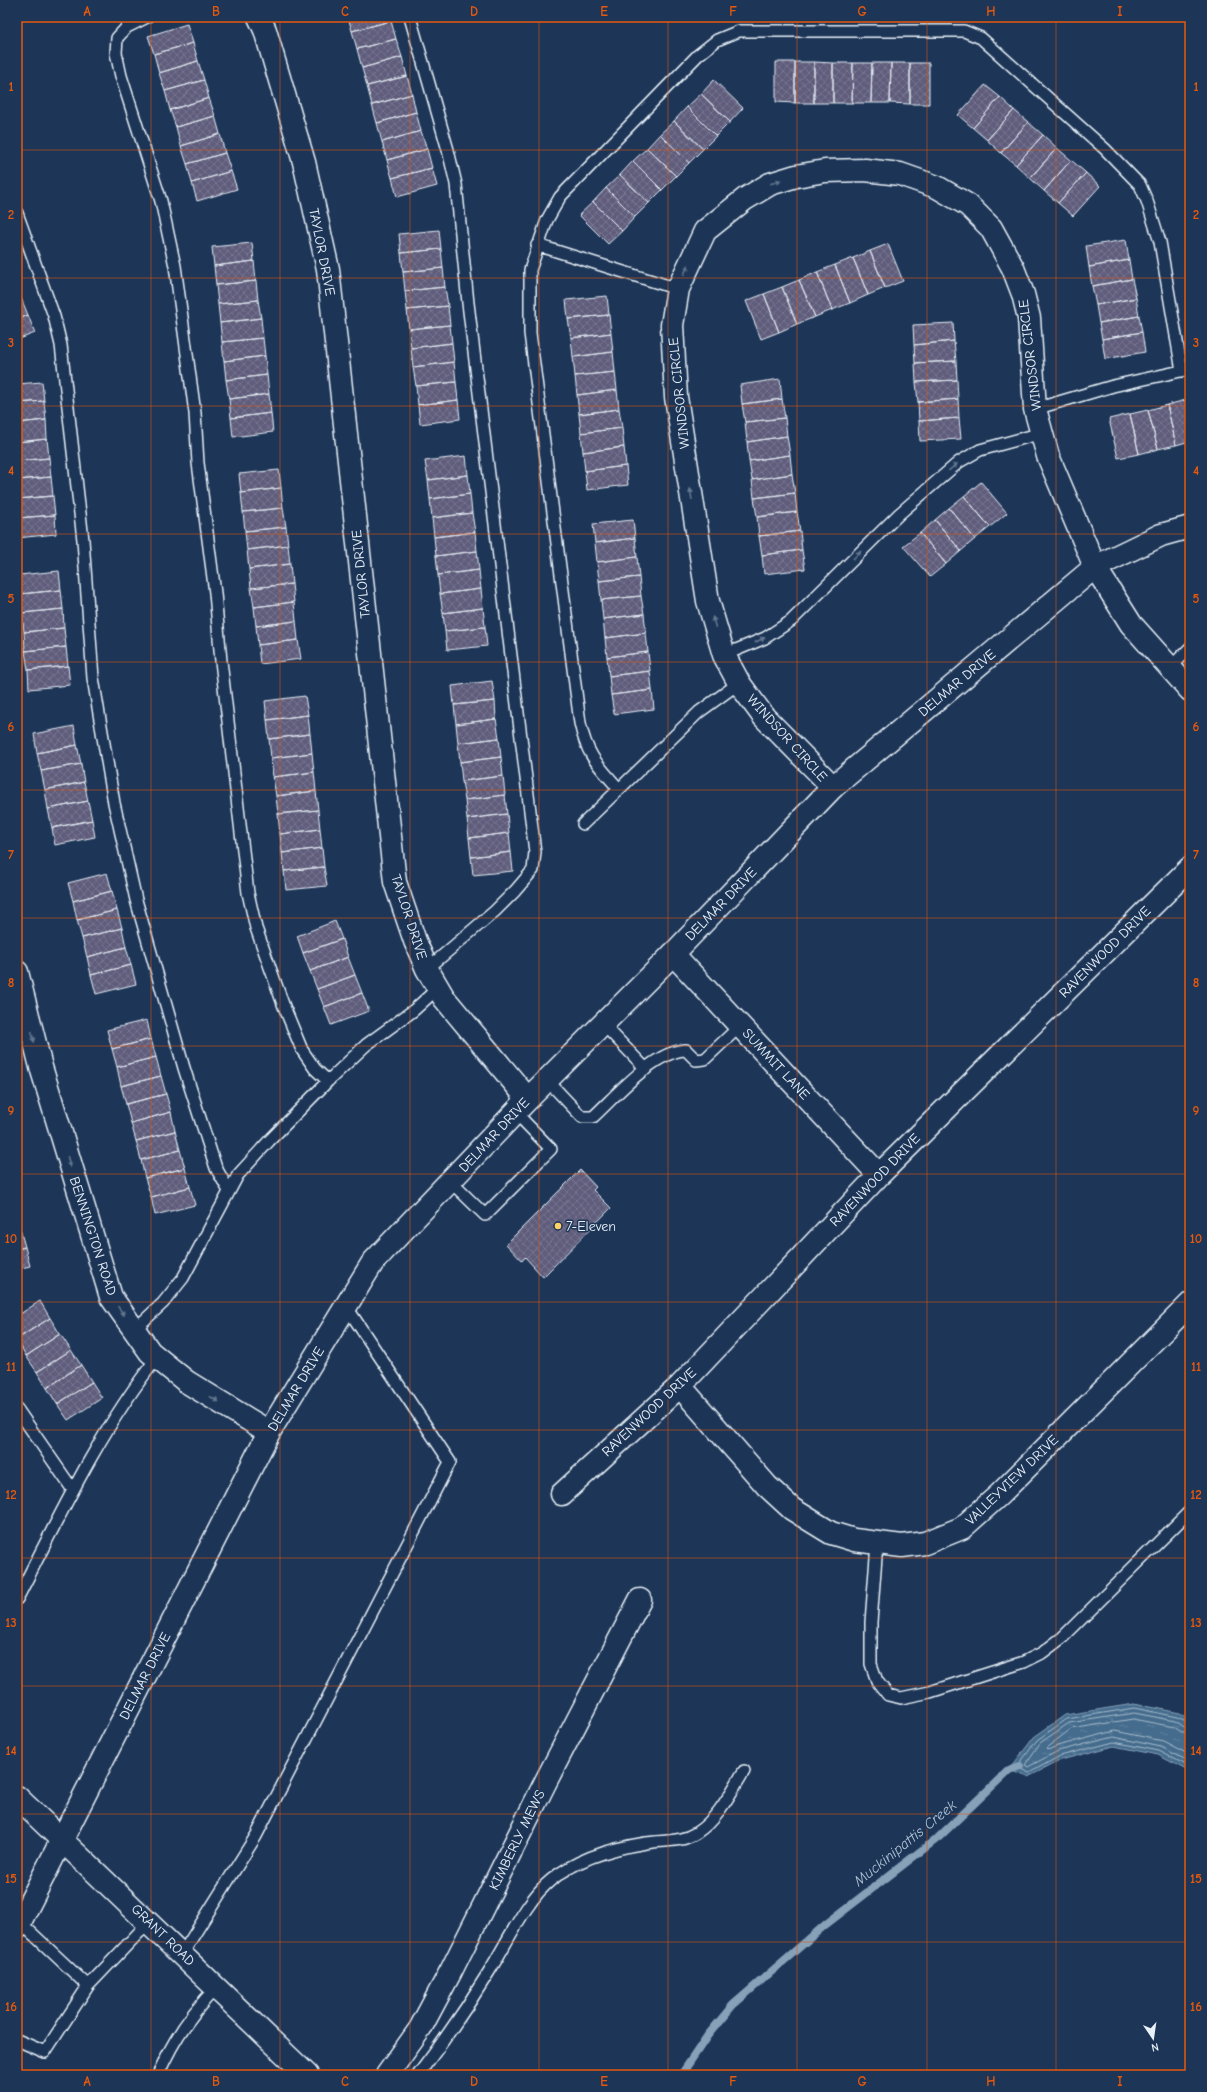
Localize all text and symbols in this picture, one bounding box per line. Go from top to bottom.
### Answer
text: A [83,4,91,19]
text: B [212,4,220,19]
text: C [341,4,349,19]
text: D [470,4,478,19]
text: E [600,4,608,19]
text: F [729,4,737,19]
text: G [857,4,867,19]
text: H [986,4,996,19]
text: I [1117,4,1123,19]
text: 1 [8,79,14,94]
text: 1 [1193,79,1199,94]
one-way arrow [771,179,783,185]
text: 2 [8,207,14,222]
street label: TAYLOR DRIVE [305,207,339,297]
text: 2 [1193,207,1199,222]
one-way arrow [683,264,689,275]
street label: WINDSOR CIRCLE [1015,298,1045,412]
text: 3 [8,335,14,350]
text: 3 [1193,335,1199,350]
street label: WINDSOR CIRCLE [665,336,693,450]
text: 4 [8,463,14,478]
one-way arrow [947,463,958,472]
text: 4 [1193,463,1199,478]
one-way arrow [688,488,694,500]
street label: TAYLOR DRIVE [348,529,374,619]
one-way arrow [852,550,862,560]
text: 5 [8,591,15,606]
text: 5 [1193,591,1200,606]
one-way arrow [711,616,717,628]
one-way arrow [754,637,765,643]
street label: DELMAR DRIVE [915,646,999,720]
street label: WINDSOR CIRCLE [743,691,831,785]
text: 6 [8,719,15,734]
text: 6 [1193,719,1200,734]
text: 7 [8,847,14,862]
text: 7 [1193,847,1199,862]
street label: DELMAR DRIVE [682,864,760,944]
street label: TAYLOR DRIVE [387,872,431,962]
street label: RAVENWOOD DRIVE [1056,903,1154,1001]
text: 8 [8,975,14,990]
text: 8 [1193,975,1199,990]
street label: SUMMIT LANE [739,1025,813,1103]
one-way arrow [31,1031,37,1043]
street label: DELMAR DRIVE [455,1094,533,1176]
text: 9 [8,1103,15,1118]
text: 9 [1193,1103,1200,1118]
street label: RAVENWOOD DRIVE [826,1130,924,1230]
one-way arrow [66,1156,72,1168]
street label: BENNINGTON ROAD [66,1174,120,1298]
place label: 7-Eleven [566,1218,616,1235]
marker: 7-Eleven [553,1221,563,1231]
text: 10 [5,1231,17,1246]
text: 10 [1190,1231,1202,1246]
one-way arrow [117,1305,125,1316]
street label: DELMAR DRIVE [264,1344,328,1434]
text: 11 [6,1359,16,1374]
text: 11 [1191,1359,1201,1374]
street label: RAVENWOOD DRIVE [598,1364,700,1460]
one-way arrow [208,1395,220,1402]
street label: VALLEYVIEW DRIVE [962,1431,1062,1529]
text: 12 [5,1487,17,1502]
text: 12 [1190,1487,1202,1502]
text: 13 [5,1615,17,1630]
text: 13 [1190,1615,1202,1630]
street label: DELMAR DRIVE [116,1629,174,1723]
text: 14 [5,1743,17,1758]
text: 14 [1190,1743,1202,1758]
street label: KIMBERLY MEWS [485,1787,549,1893]
water label: Muckinipattis Creek [849,1796,961,1891]
text: 15 [5,1871,17,1886]
text: 15 [1190,1871,1202,1886]
street label: GRANT ROAD [128,1900,199,1970]
text: 16 [5,1999,17,2014]
text: 16 [1190,1999,1202,2014]
north arrow [1133,2018,1173,2058]
text: N [1150,2040,1160,2054]
text: A [83,2074,91,2089]
text: B [212,2074,220,2089]
text: C [341,2074,349,2089]
text: D [470,2074,478,2089]
text: E [600,2074,608,2089]
text: F [729,2074,737,2089]
text: G [857,2074,867,2089]
text: H [986,2074,996,2089]
text: I [1117,2074,1123,2089]

